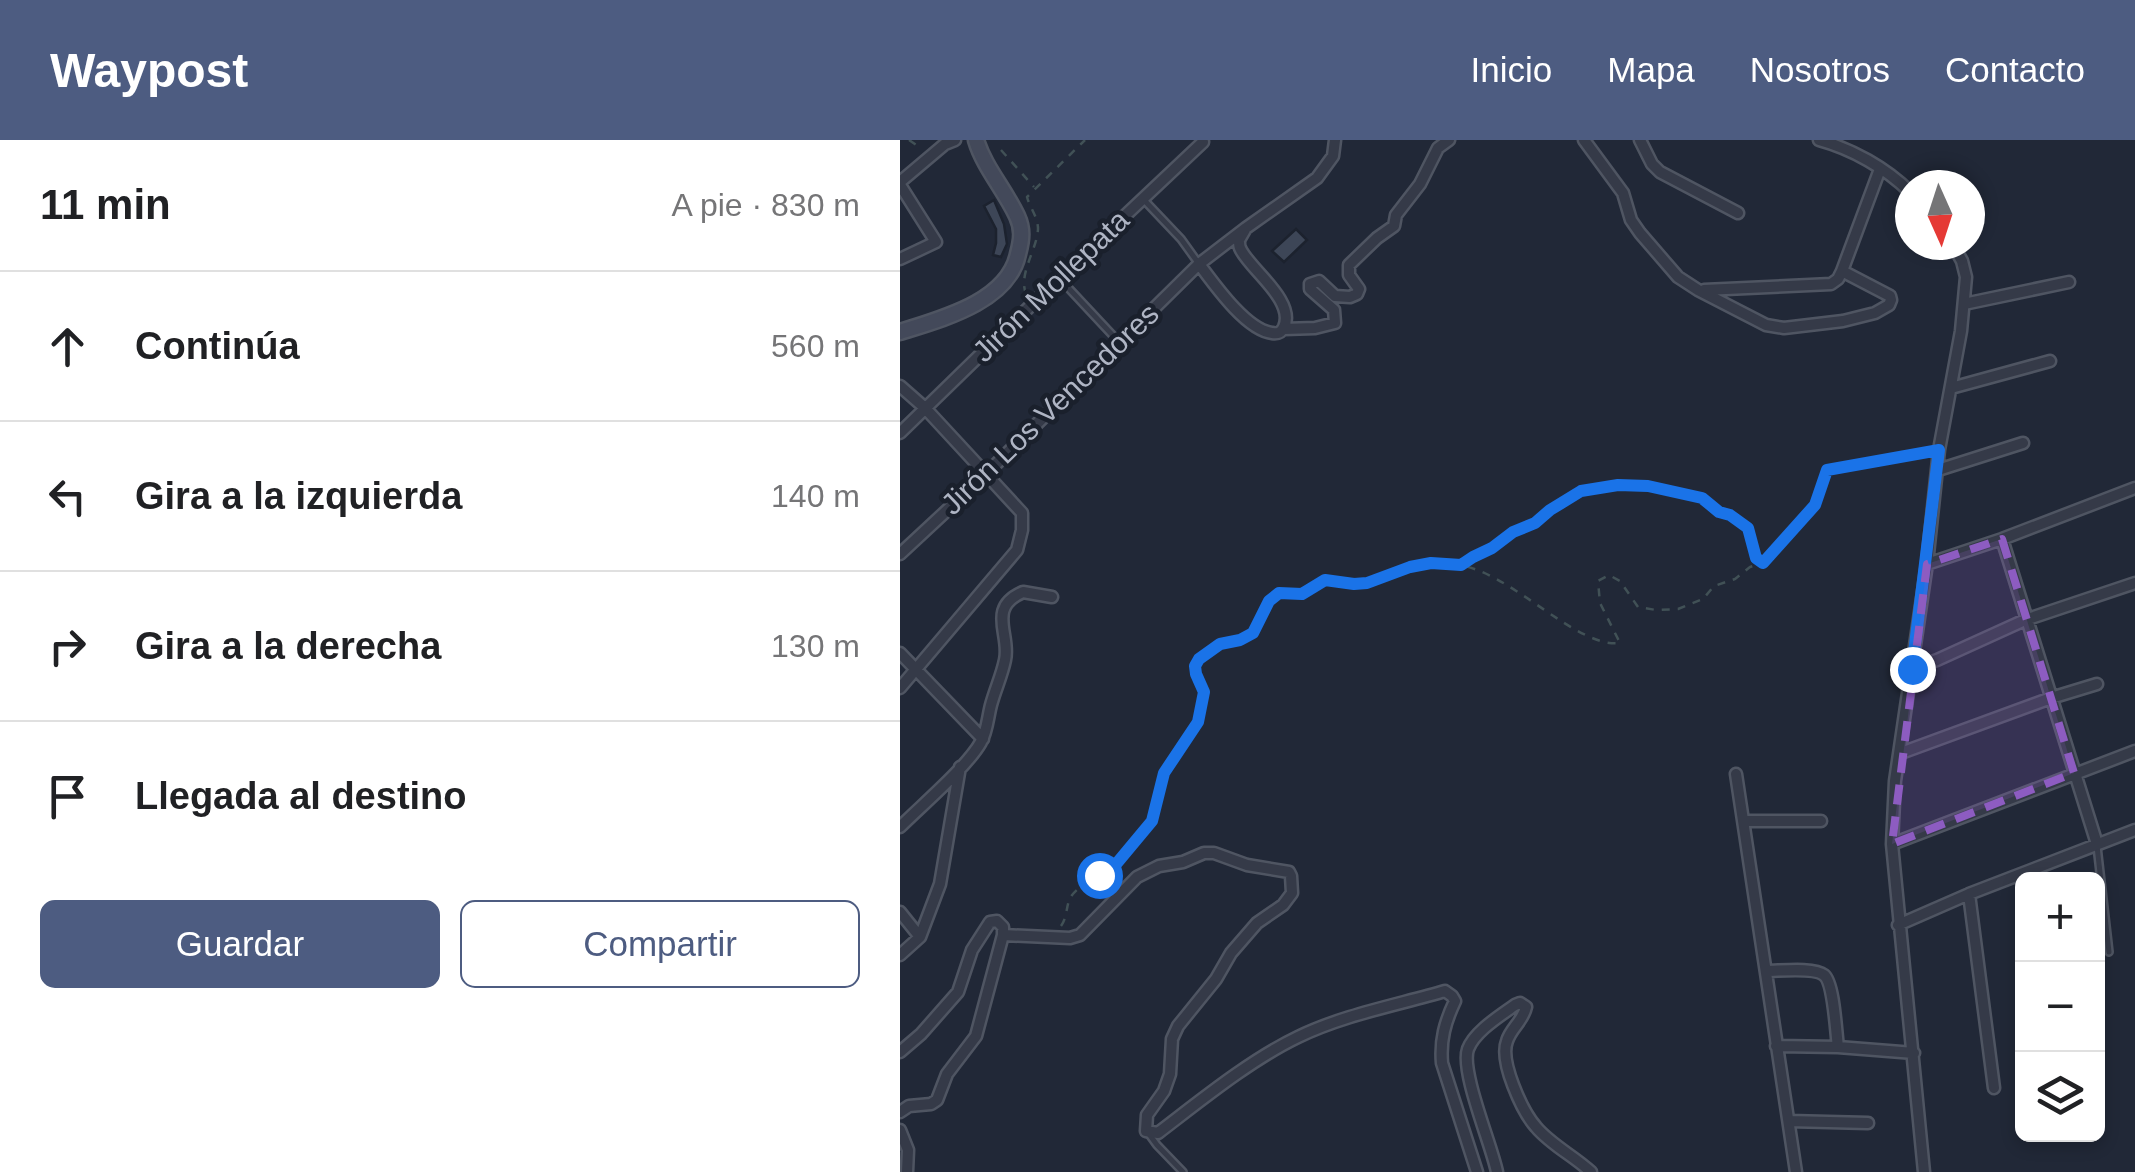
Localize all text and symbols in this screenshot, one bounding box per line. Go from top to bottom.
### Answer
text: Waypost [50,44,248,97]
text: Inicio [1471,50,1552,89]
text: Mapa [1607,50,1695,89]
text: Nosotros [1750,50,1890,89]
text: Contacto [1945,50,2085,89]
north arrow [1895,170,1985,260]
text: 11 min [40,181,171,228]
text: A pie · 830 m [671,187,860,223]
street label: Jirón Mollepata [966,203,1136,368]
street label: Jirón Los Vencedores [934,297,1165,521]
icon: ahead [40,319,95,374]
text: Continúa [135,325,300,367]
text: 560 m [771,328,860,364]
icon: left [40,469,95,524]
text: Gira a la izquierda [135,475,462,517]
text: 140 m [771,478,860,514]
icon: right [40,619,95,674]
text: Gira a la derecha [135,625,441,667]
text: 130 m [771,628,860,664]
route end [1890,647,1936,693]
icon: arrive [40,769,95,824]
text: Llegada al destino [135,775,467,817]
route start [1077,853,1123,899]
map controls [2015,872,2105,1142]
button: + [2015,872,2105,962]
button: Guardar [40,900,440,988]
button: Compartir [460,900,860,988]
button: − [2015,962,2105,1052]
button: layers [2015,1052,2105,1142]

